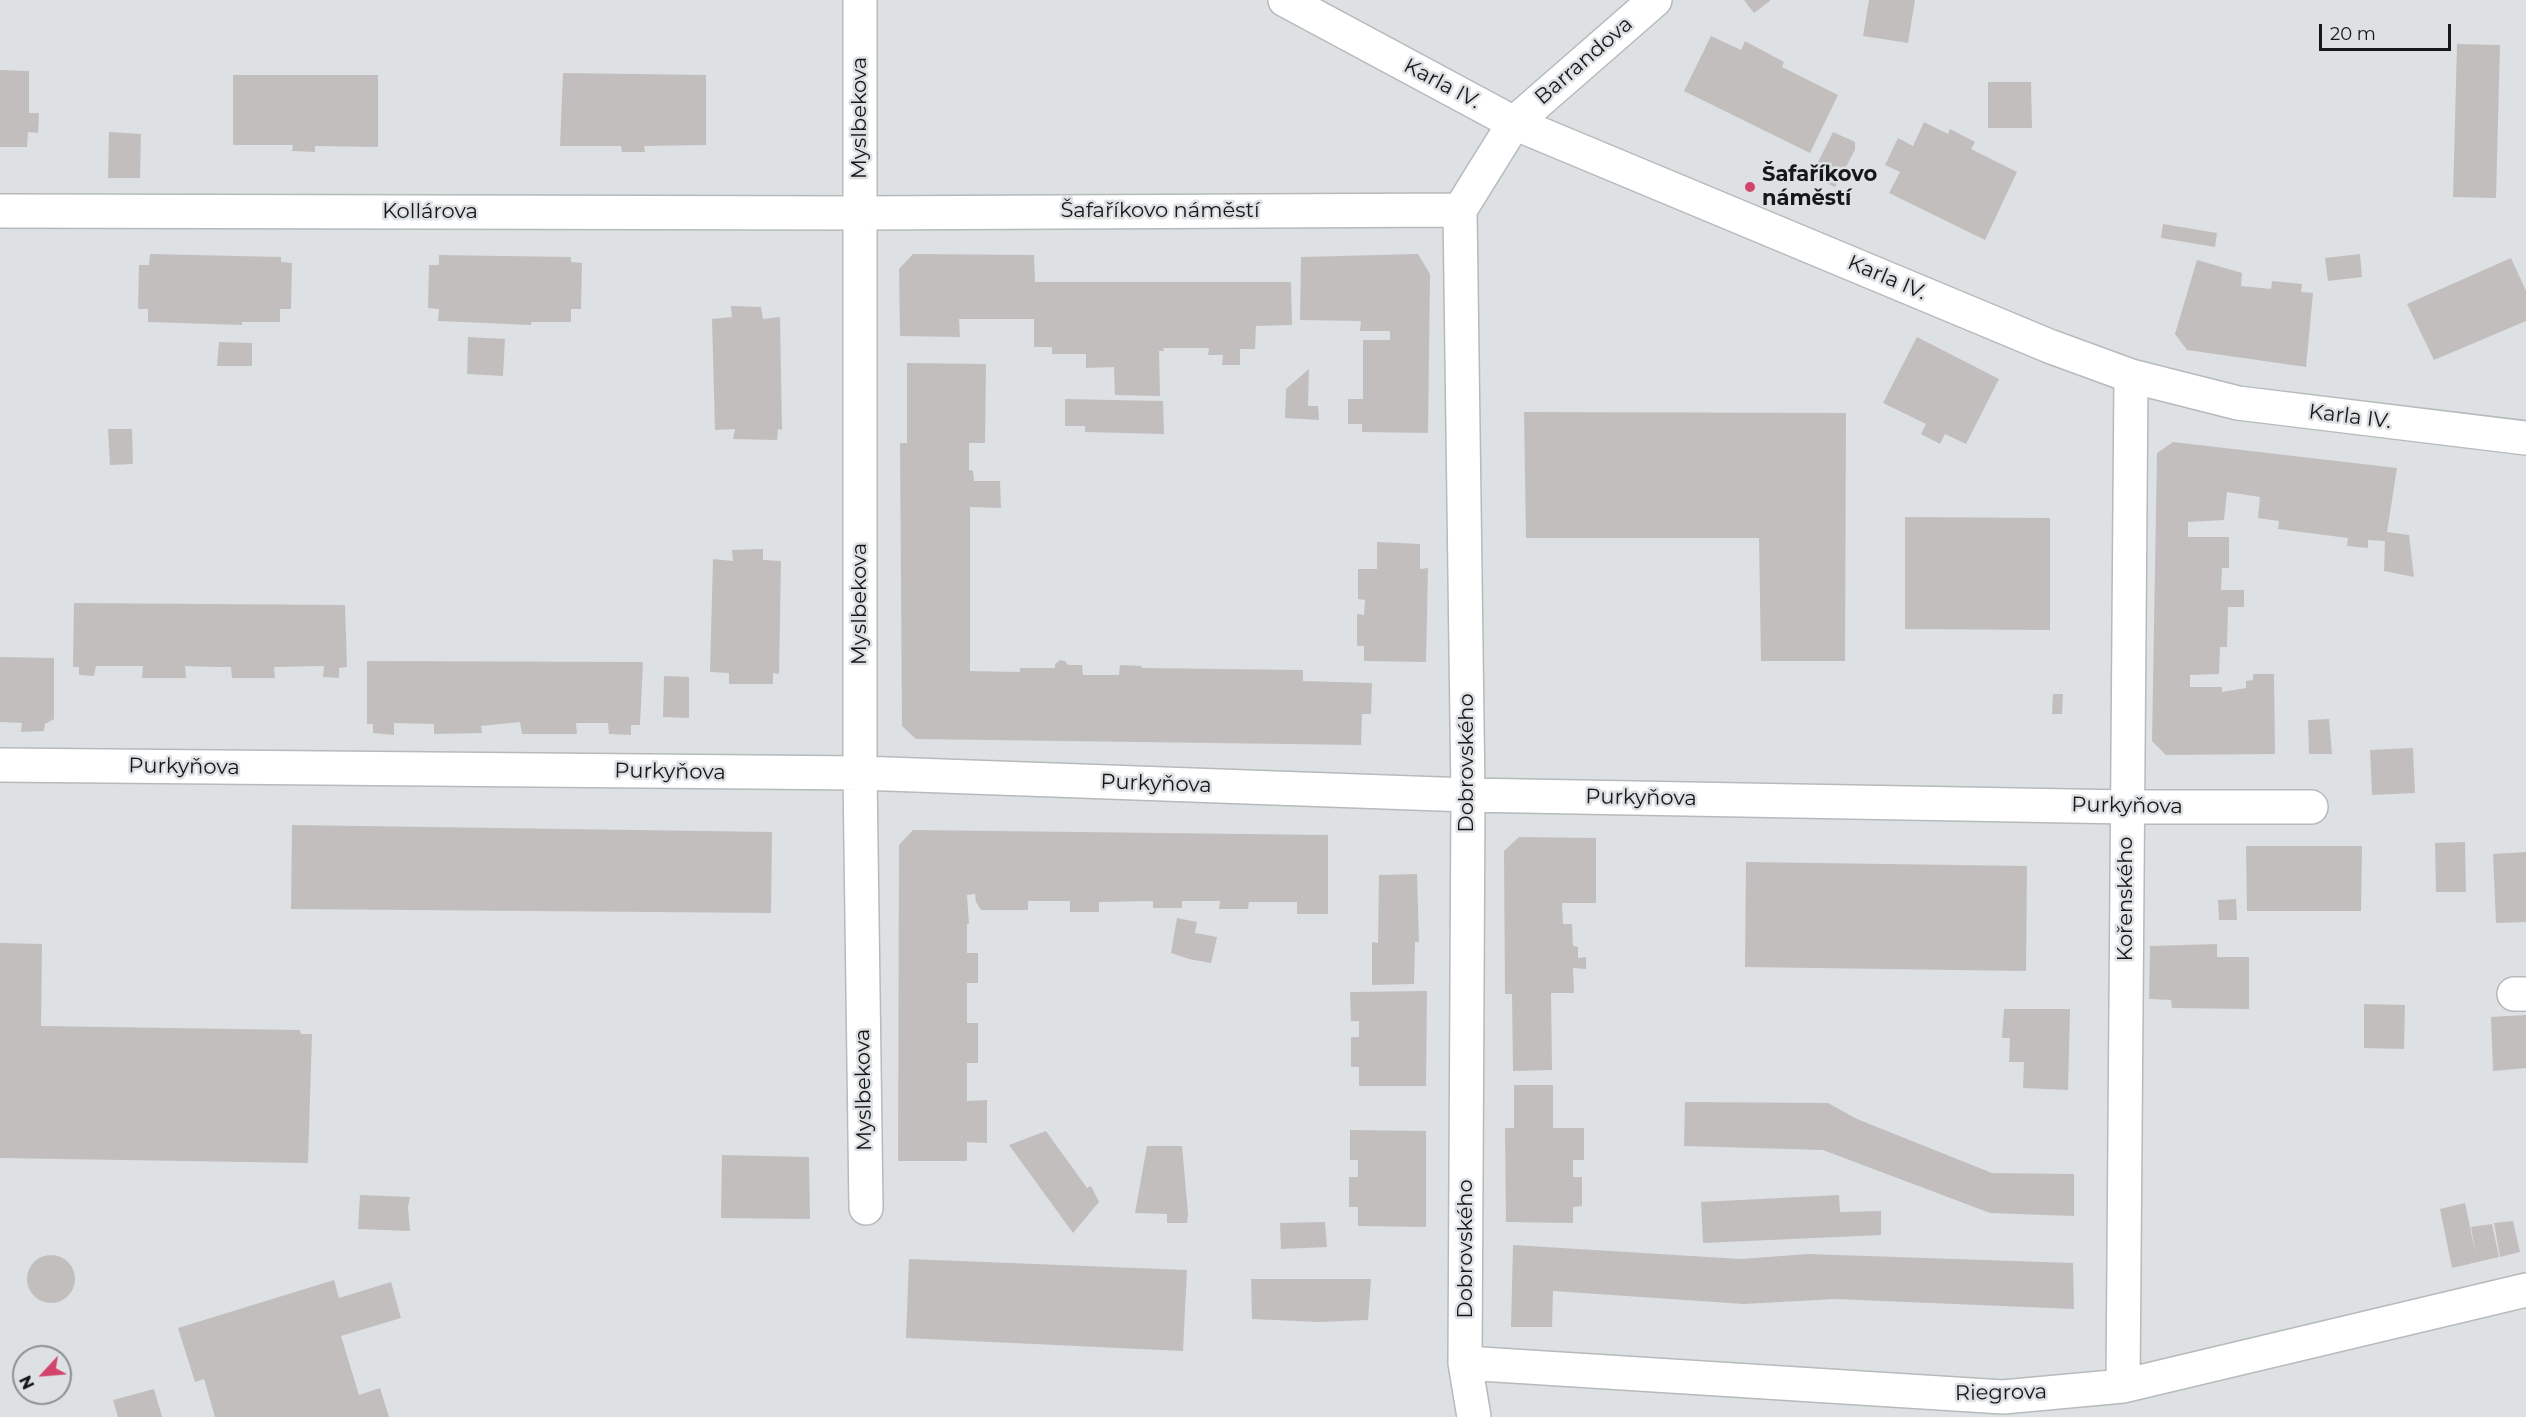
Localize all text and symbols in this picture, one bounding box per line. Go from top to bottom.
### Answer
street label: Barrandova [1530,12,1638,110]
scale bar [2322,12,2454,50]
text: 20 m [2330,23,2376,45]
street label: Karla IV. [1399,53,1485,115]
street label: Myslbekova [847,57,873,179]
place label: Šafaříkovo náměstí [1762,162,1877,212]
marker: Šafaříkovo náměstí [1743,180,1757,194]
street label: Šafaříkovo náměstí [1060,198,1260,224]
street label: Kollárova [382,199,478,225]
street label: Karla IV. [1844,250,1930,306]
street label: Karla IV. [2307,399,2393,435]
street label: Myslbekova [847,543,873,665]
street label: Dobrovského [1454,693,1480,833]
street label: Purkyňova [128,753,240,781]
street label: Purkyňova [614,758,726,786]
street label: Purkyňova [1100,769,1212,799]
street label: Purkyňova [1585,784,1697,812]
street label: Purkyňova [2071,792,2183,820]
street label: Kořenského [2113,836,2139,962]
street label: Myslbekova [850,1029,878,1151]
street label: Dobrovského [1453,1179,1479,1319]
north arrow [12,1345,72,1405]
text: N [16,1372,39,1392]
street label: Riegrova [1955,1380,2047,1406]

